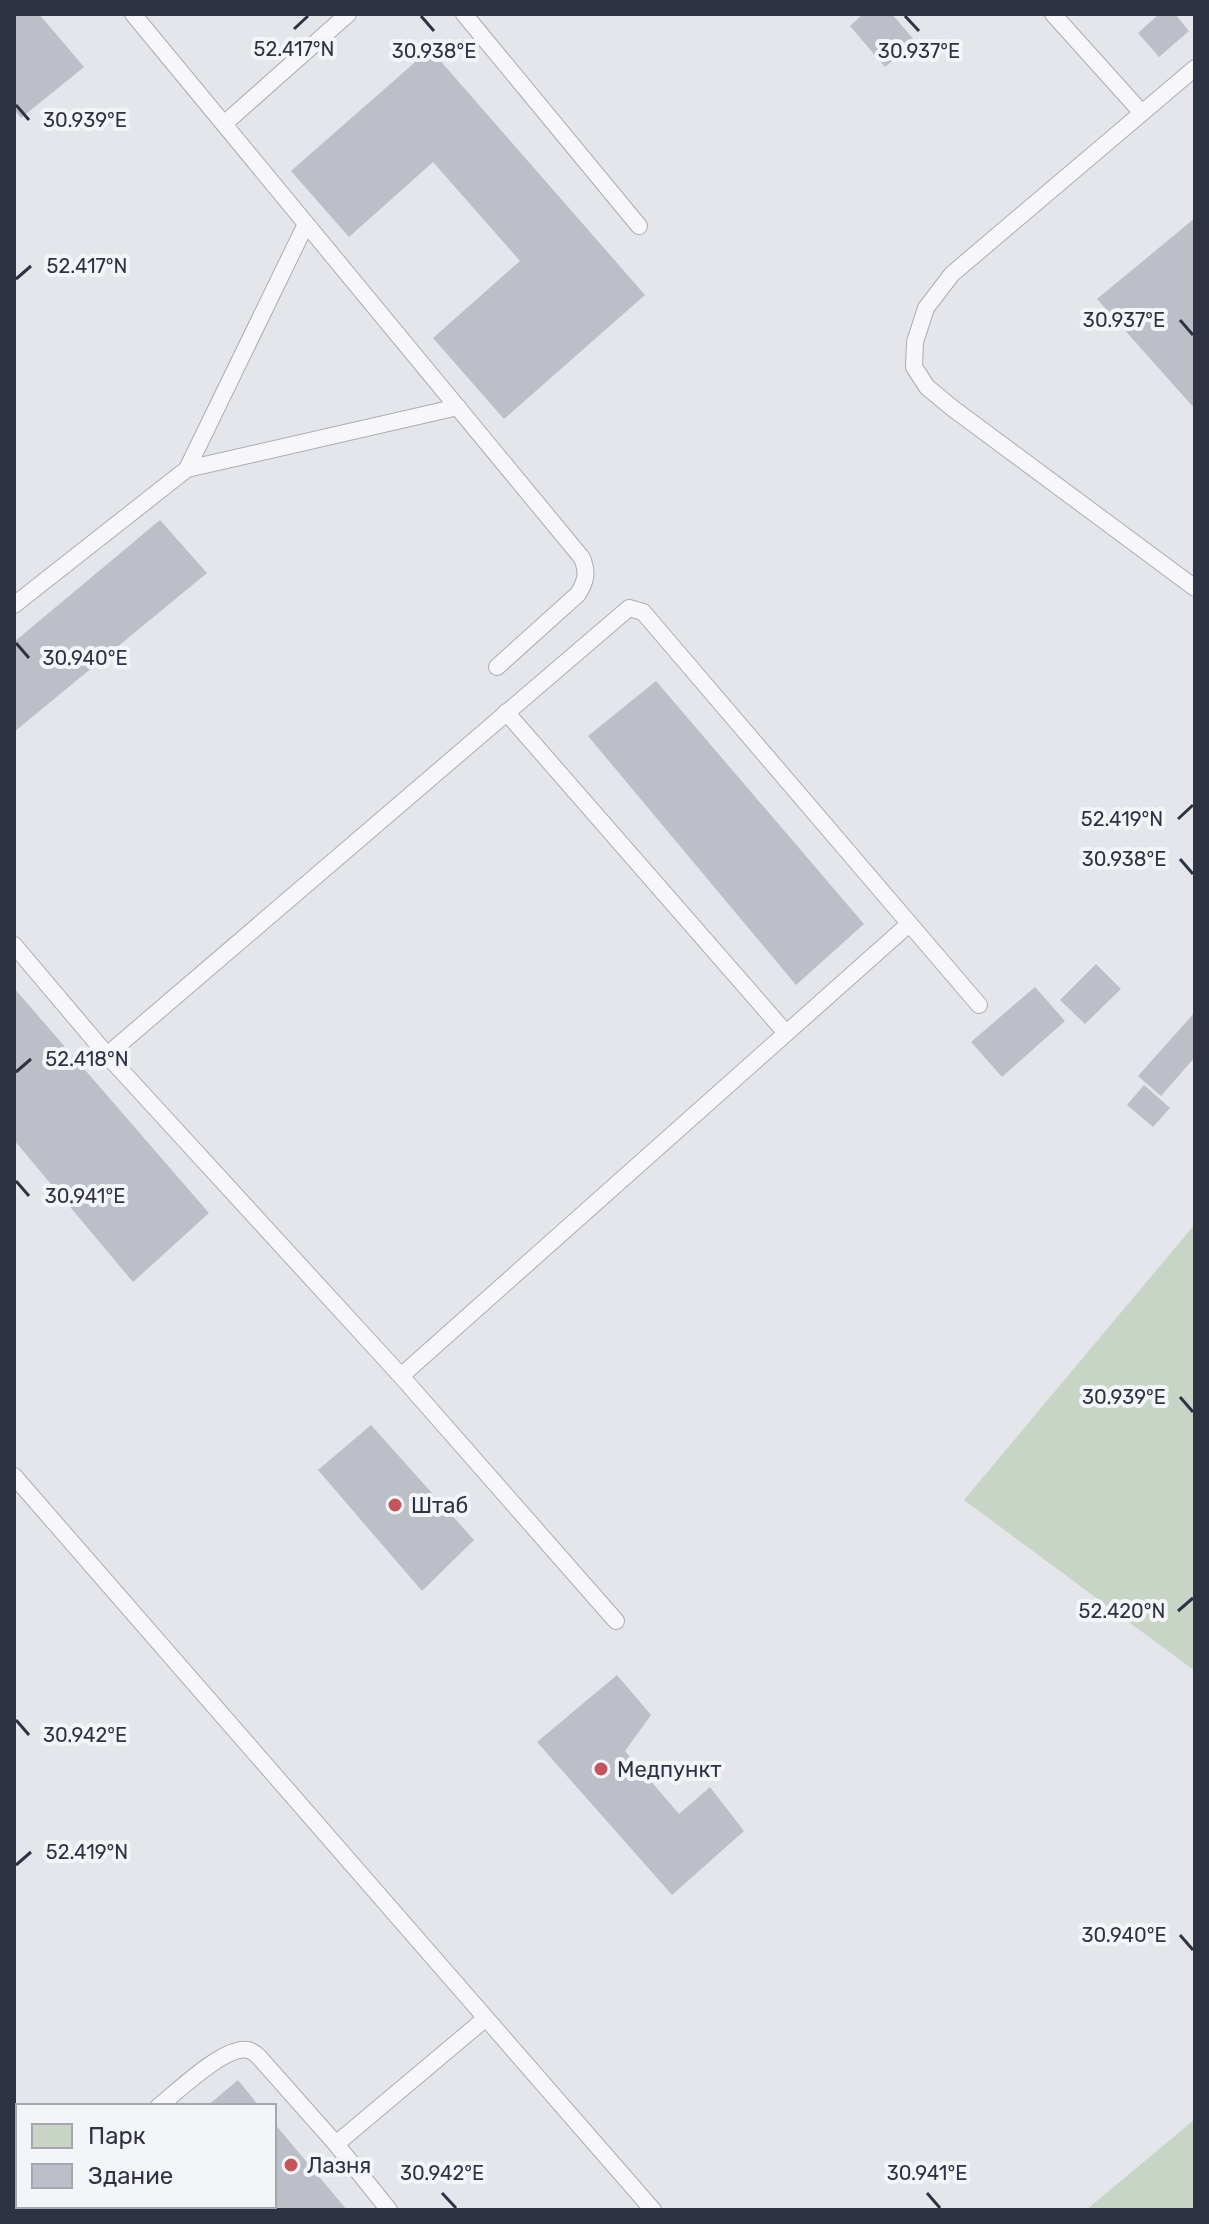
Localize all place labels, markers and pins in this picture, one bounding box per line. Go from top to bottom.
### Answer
place label: Штаб [411,1492,468,1519]
marker: Штаб [386,1496,404,1514]
place label: Медпункт [617,1756,722,1783]
marker: Медпункт [592,1760,610,1778]
place label: Лазня [307,2152,371,2179]
marker: Лазня [282,2156,300,2174]

